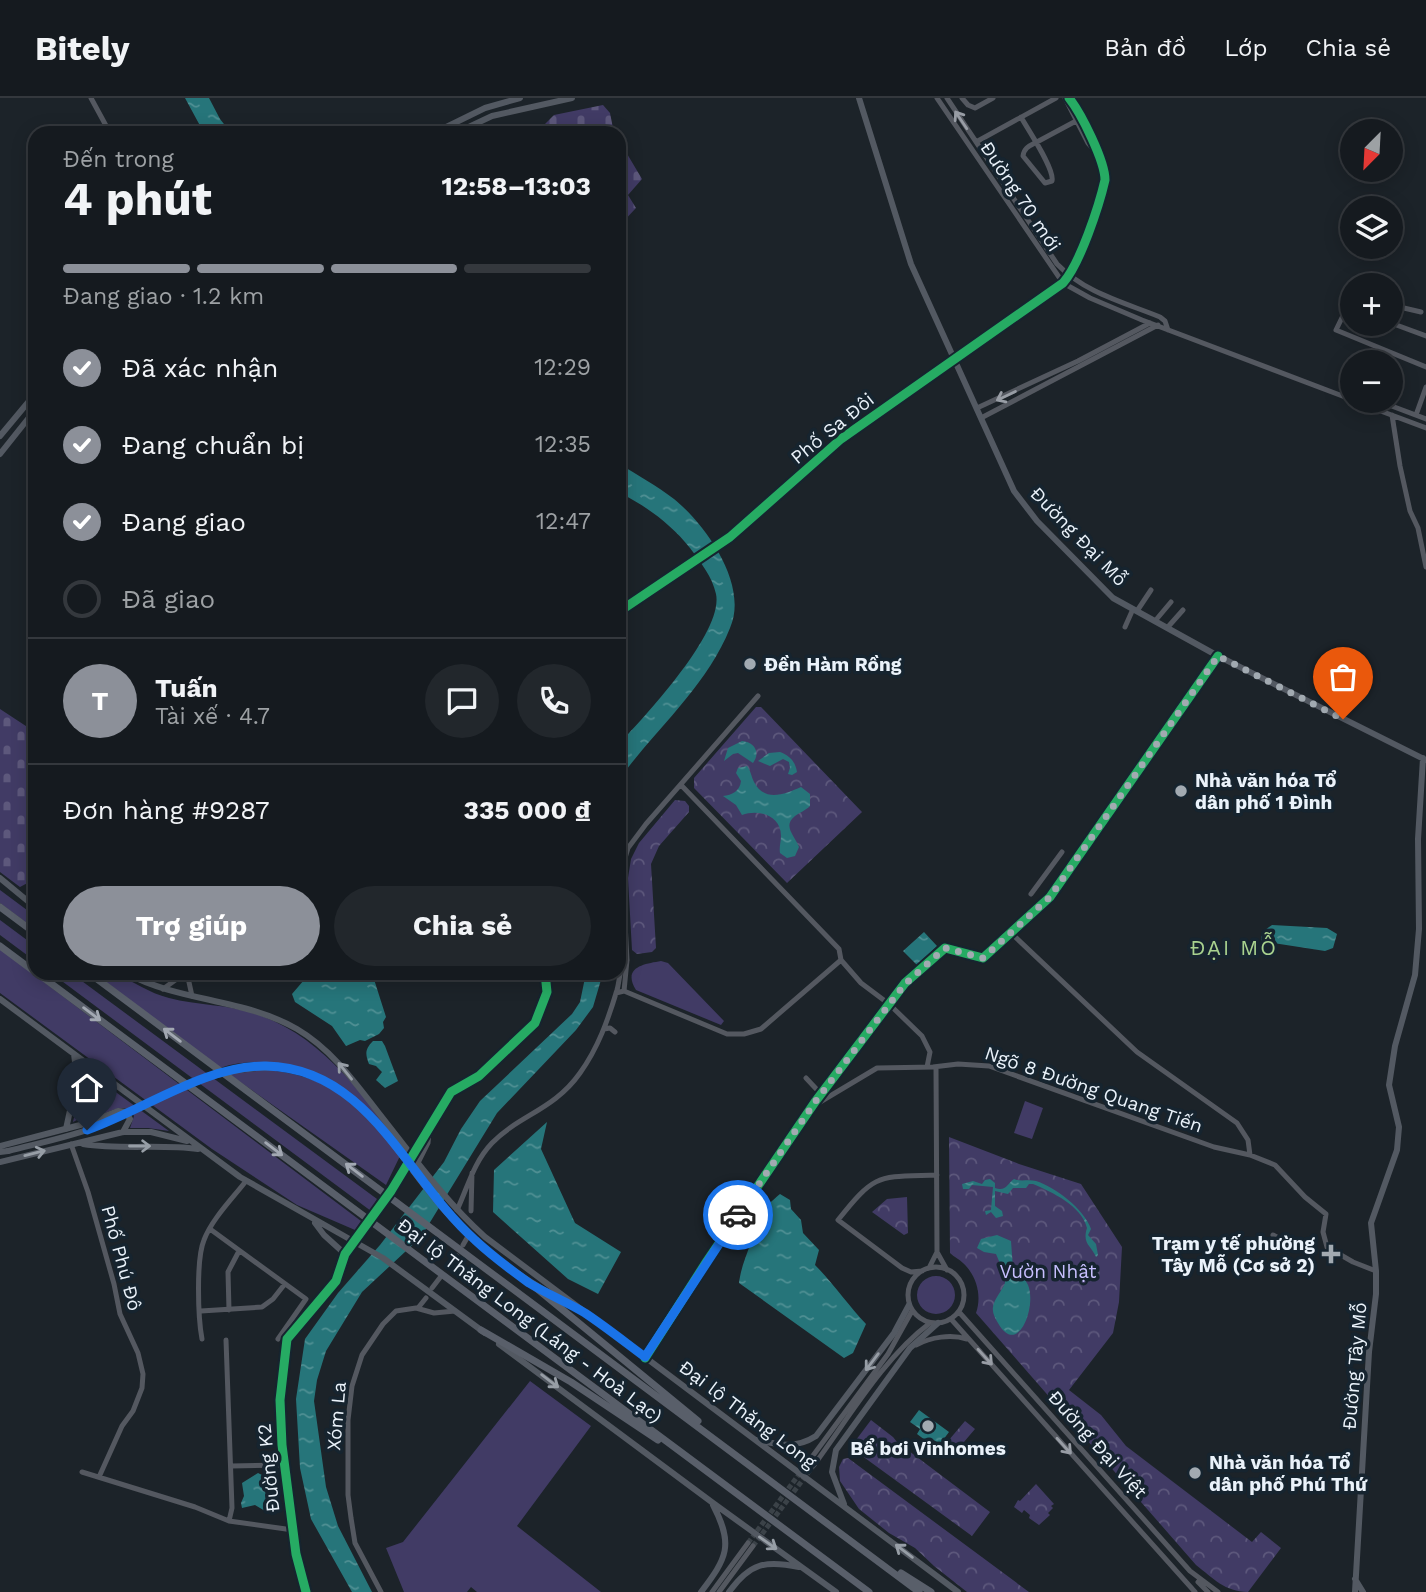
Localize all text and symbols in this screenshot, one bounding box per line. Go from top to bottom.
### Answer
text: Bitely [35,29,130,68]
text: Bản đồ [1104,34,1186,62]
text: Lớp [1224,34,1268,62]
text: Chia sẻ [1306,34,1391,62]
one-way arrow [954,110,968,130]
north arrow [1340,119,1404,182]
map controls [1340,119,1403,413]
street label: Đường 70 mới [975,137,1066,256]
text: Đến trong [63,146,174,173]
text: 12:58–13:03 [442,171,591,201]
text: 4 phút [63,172,212,226]
button: layers [1340,196,1403,259]
button: + [1340,273,1403,336]
text: Đang giao · 1.2 km [63,283,264,310]
icon: check [63,349,101,387]
button: − [1340,350,1403,413]
text: Đã xác nhận [122,353,278,383]
text: 12:29 [534,354,591,381]
street label: Phố Sa Đôi [786,388,879,469]
one-way arrow [996,390,1017,403]
icon: check [63,426,101,464]
text: Đang chuẩn bị [122,430,304,460]
text: 12:35 [535,431,591,458]
street label: Đường Đại Mỗ [1025,482,1132,591]
icon: check [63,503,101,541]
text: Đang giao [122,507,246,537]
text: 12:47 [536,508,591,535]
text: Đã giao [122,584,215,614]
pin [1313,647,1373,719]
place label: Đền Hàm Rồng [764,653,902,676]
marker: Đền Hàm Rồng [742,656,758,672]
icon: bag [1324,658,1362,696]
button: chat [425,664,499,738]
button: phone [517,664,591,738]
text: Tuấn [155,673,218,703]
text: T [92,686,108,716]
text: Tài xế · 4.7 [155,703,270,730]
place label: Nhà văn hóa Tổ dân phố 1 Đình [1195,769,1337,814]
marker: Nhà văn hóa Tổ dân phố 1 Đình [1173,783,1189,799]
text: Đơn hàng #9287 [63,795,270,825]
text: 335 000 ₫ [463,795,591,825]
button: Trợ giúp [63,886,320,966]
button: Chia sẻ [334,886,591,966]
district label: ĐẠI MỖ [1190,932,1278,960]
one-way arrow [82,1006,100,1021]
one-way arrow [163,1027,182,1042]
street label: Ngõ 8 Đường Quang Tiến [982,1041,1206,1138]
pin [57,1058,117,1130]
one-way arrow [338,1062,353,1080]
icon: home [68,1069,106,1107]
one-way arrow [128,1139,151,1153]
one-way arrow [264,1142,283,1157]
one-way arrow [23,1146,46,1159]
one-way arrow [346,1163,364,1178]
courier [703,1180,773,1250]
icon: car [719,1196,757,1234]
street label: Phố Phú Đô [96,1203,147,1313]
street label: Đại lộ Thăng Long (Láng - Hoà Lạc) [393,1213,667,1428]
place label: Trạm y tế phường Tây Mỗ (Cơ sở 2) [1152,1232,1315,1277]
marker: Trạm y tế phường Tây Mỗ (Cơ sở 2) [1321,1244,1341,1264]
park label: Vườn Nhật [1000,1260,1097,1283]
street label: Đường Tây Mỗ [1337,1301,1372,1431]
one-way arrow [976,1348,993,1365]
one-way arrow [864,1352,879,1371]
street label: Đại lộ Thăng Long [675,1355,822,1474]
one-way arrow [540,1374,559,1389]
street label: Xóm La [322,1381,351,1451]
street label: Đường Đại Việt [1043,1386,1152,1503]
marker: Bể bơi Vinhomes [920,1418,936,1434]
street label: Đường K2 [252,1422,285,1513]
place label: Bể bơi Vinhomes [850,1437,1006,1460]
one-way arrow [1056,1437,1072,1455]
place label: Nhà văn hóa Tổ dân phố Phú Thứ [1209,1451,1368,1496]
marker: Nhà văn hóa Tổ dân phố Phú Thứ [1187,1465,1203,1481]
one-way arrow [758,1536,777,1550]
one-way arrow [895,1543,914,1558]

